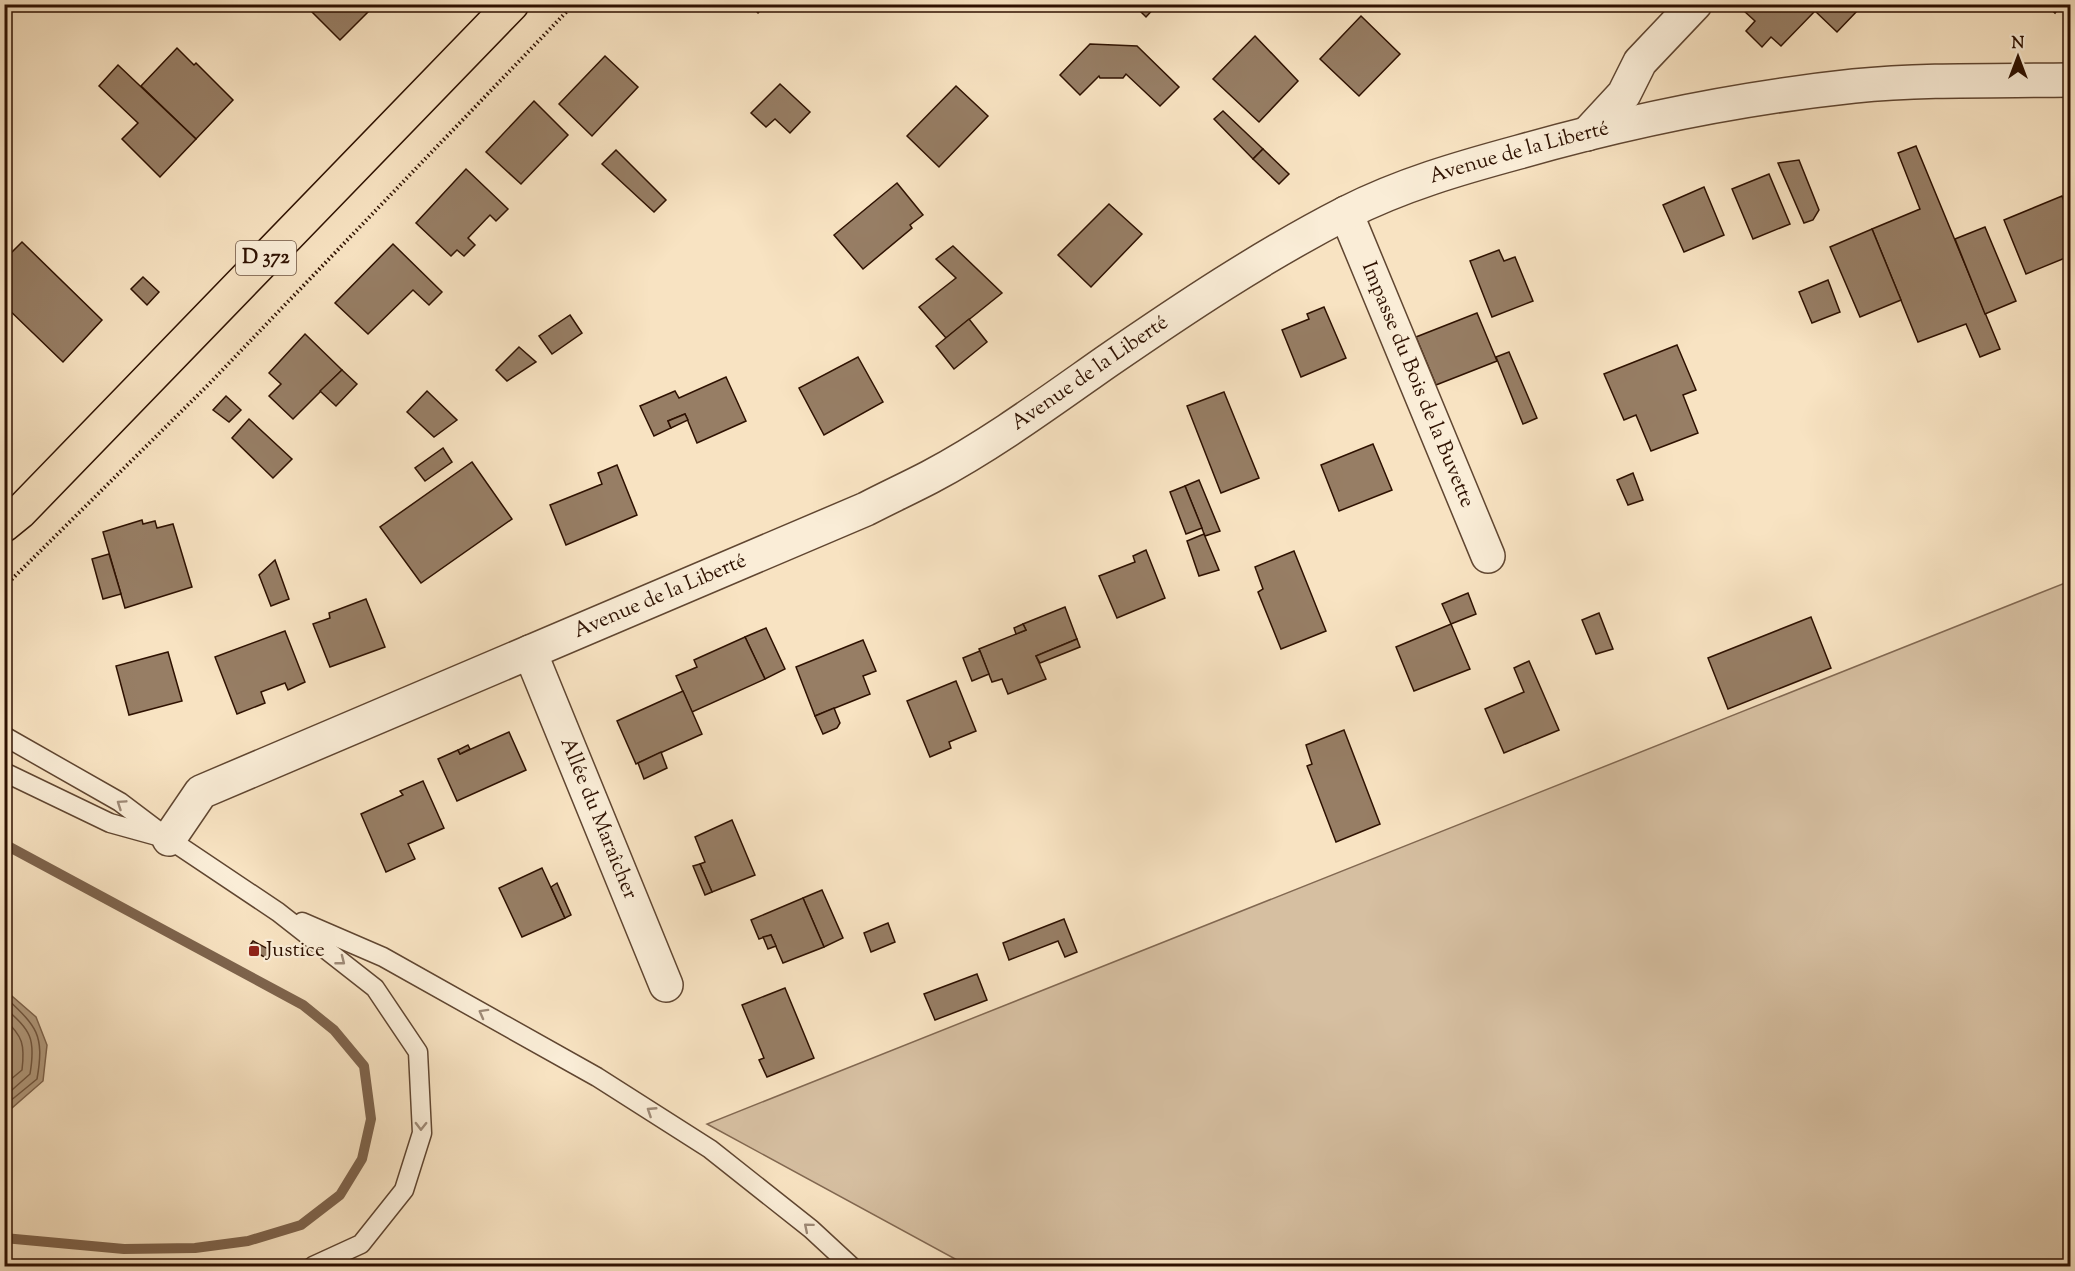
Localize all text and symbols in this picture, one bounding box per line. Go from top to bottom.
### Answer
north arrow [1988,27,2048,87]
text: N [2012,33,2025,56]
street label: Avenue de la Liberté [1426,114,1612,192]
road number: D 372 [236,241,296,275]
street label: Impasse du Bois de la Buvette [1353,257,1481,512]
street label: Avenue de la Liberté [1006,308,1175,439]
street label: Avenue de la Liberté [569,546,751,647]
street label: Allée du Maraîcher [552,733,645,904]
one-way arrow [117,800,128,811]
place label: Justice [265,936,325,966]
marker: Justice [247,944,261,958]
one-way arrow [334,954,345,965]
one-way arrow [479,1009,489,1020]
one-way arrow [647,1107,657,1119]
one-way arrow [415,1122,427,1131]
one-way arrow [804,1223,815,1234]

